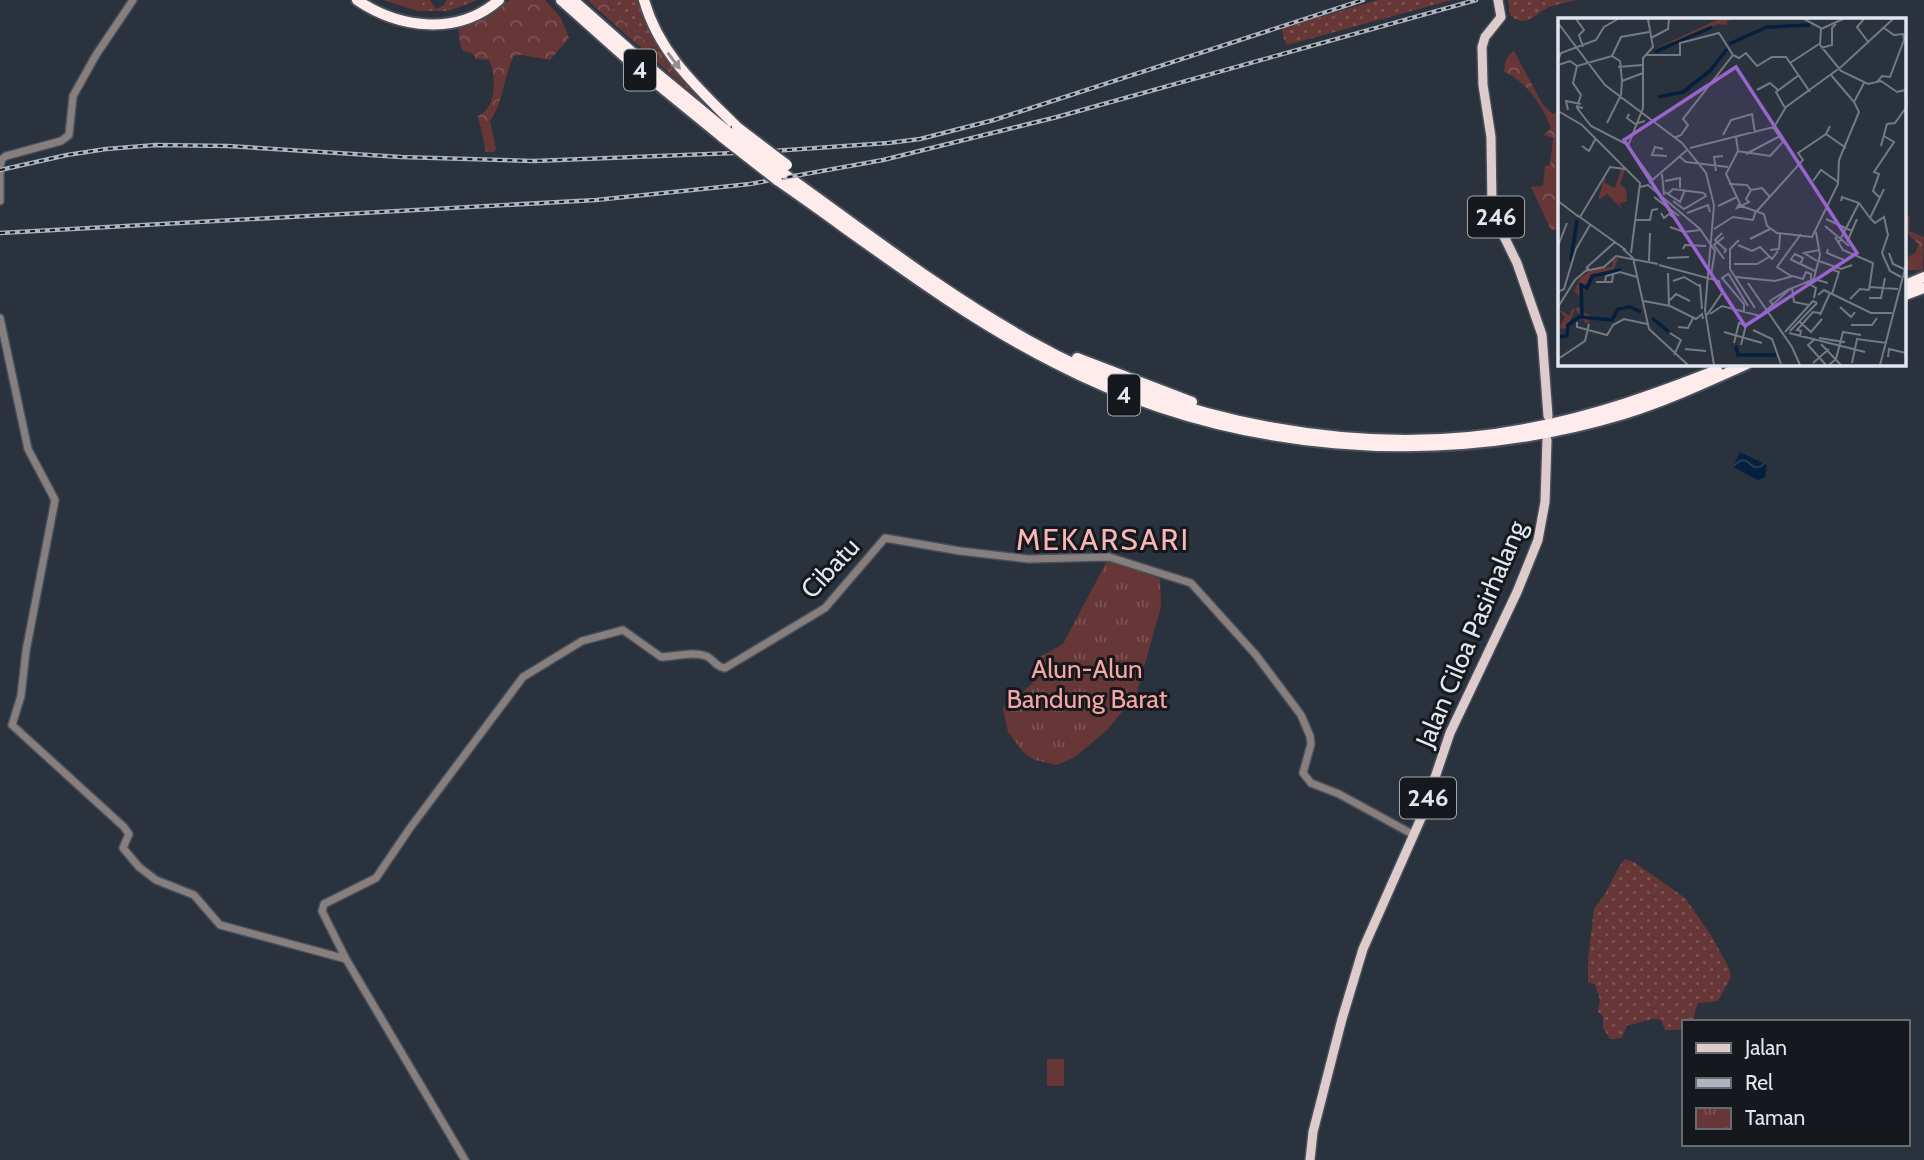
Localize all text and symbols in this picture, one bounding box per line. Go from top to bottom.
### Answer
inset map [1558,18,1906,366]
road number: 4 [624,50,656,90]
one-way arrow [667,51,682,69]
road number: 246 [1468,196,1524,238]
road number: 4 [1108,374,1140,416]
street label: Jalan Ciloa Pasirhalang [1408,515,1534,753]
district label: MEKARSARI [1016,521,1190,558]
street label: Cibatu [794,531,866,605]
park label: Alun-Alun Bandung Barat [1007,653,1168,715]
road number: 246 [1400,778,1456,818]
legend [1682,1020,1910,1146]
text: Jalan [1744,1035,1787,1060]
text: Rel [1745,1070,1773,1095]
text: Taman [1745,1105,1805,1130]

